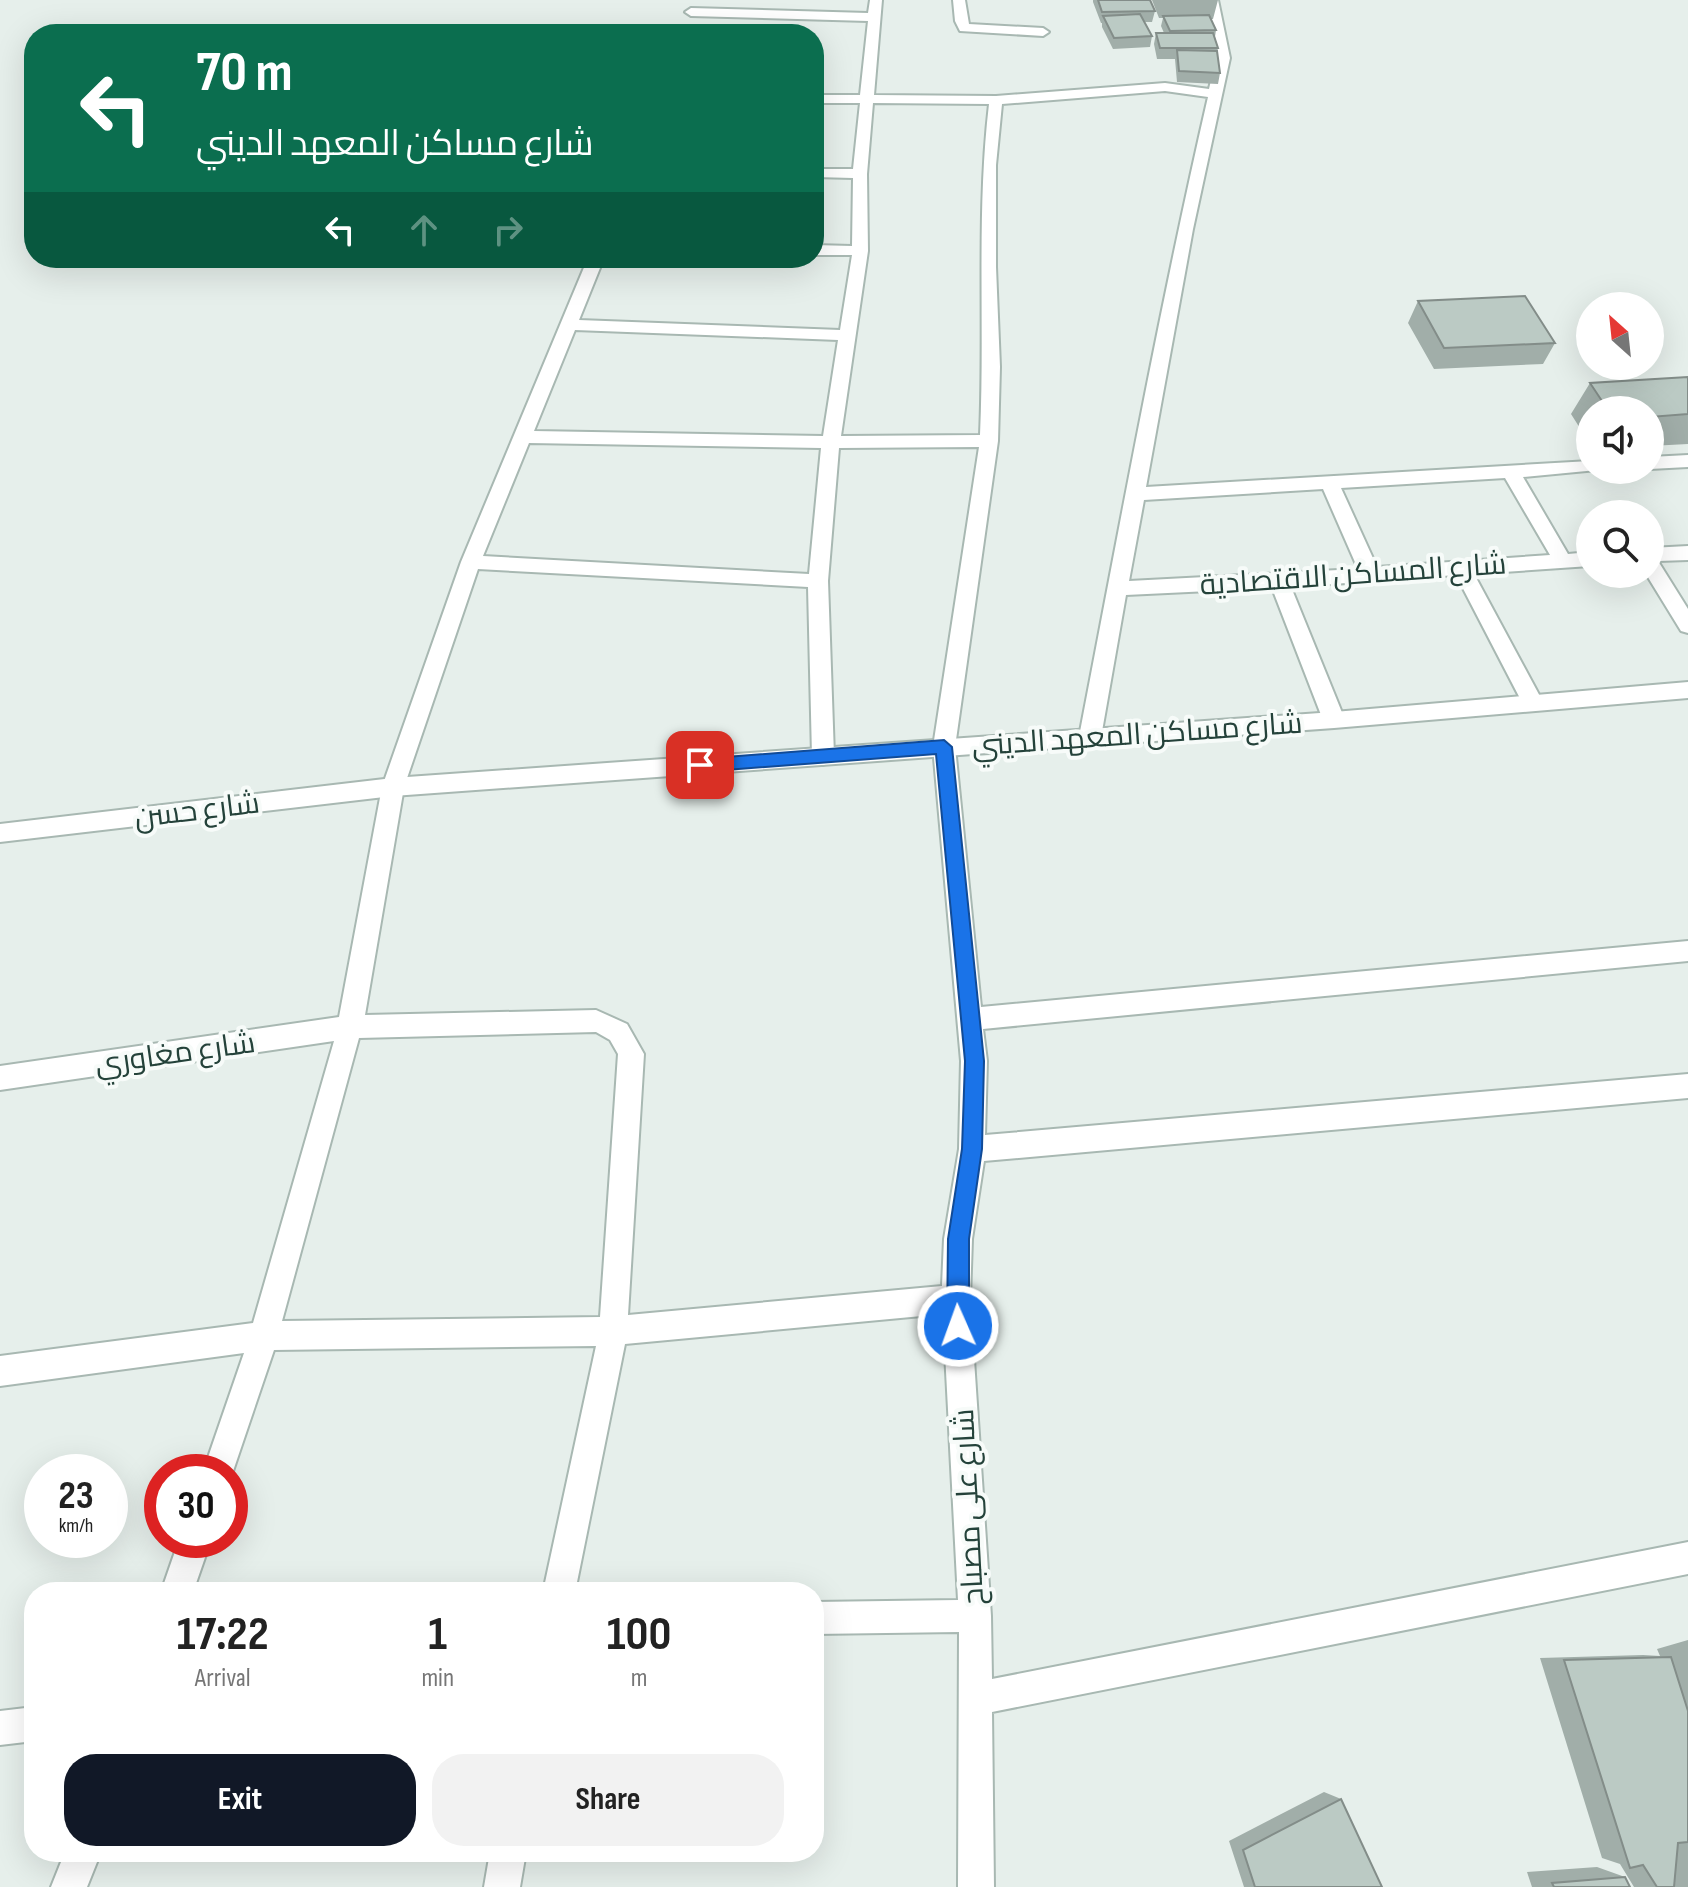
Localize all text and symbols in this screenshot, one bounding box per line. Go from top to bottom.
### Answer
text: 70 m [196,40,293,107]
icon: left [64,56,168,160]
text: شارع مساكن المعهد الديني [196,123,594,166]
icon: left [318,208,362,252]
icon: ahead [402,208,446,252]
icon: right [486,208,530,252]
north arrow [1576,292,1664,380]
map controls [1576,292,1664,588]
button: sound [1576,396,1664,484]
button: search [1576,500,1664,588]
street label: شارع المساكن الاقتصادية [1199,546,1508,605]
street label: شارع مساكن المعهد الديني [971,705,1304,768]
pin [666,731,734,799]
icon: arrive [678,743,722,787]
street label: شارع حسن [133,785,262,838]
street label: شارع مغاوري [93,1025,258,1087]
position arrow [916,1284,1000,1368]
street label: شارع على مصباح [946,1408,993,1606]
speed limit sign: 30 [144,1454,248,1558]
text: 23 [58,1472,94,1520]
text: km/h [59,1514,93,1538]
text: 17:22 [177,1606,269,1663]
text: 1 [428,1606,447,1663]
text: 100 [607,1606,671,1663]
text: Arrival [195,1663,251,1694]
text: min [421,1663,454,1694]
text: m [631,1663,647,1694]
button: Exit [64,1754,416,1846]
button: Share [432,1754,784,1846]

